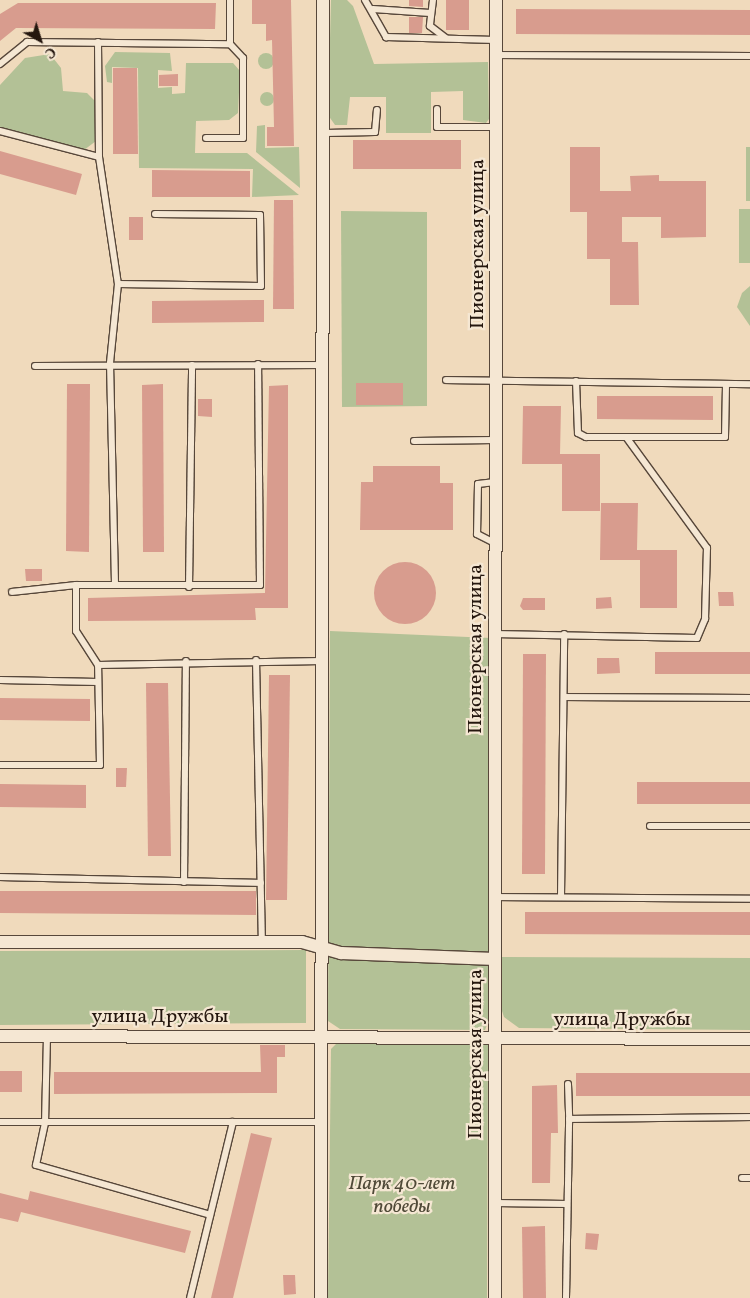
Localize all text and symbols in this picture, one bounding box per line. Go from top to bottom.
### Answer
north arrow [15,15,65,65]
text: С [40,42,59,62]
street label: Пионерская улица [466,159,490,329]
street label: Пионерская улица [464,564,488,734]
street label: Пионерская улица [464,969,488,1139]
street label: улица Дружбы [92,1005,228,1029]
street label: улица Дружбы [554,1008,690,1032]
park label: Парк 40-лет победы [348,1173,456,1220]

